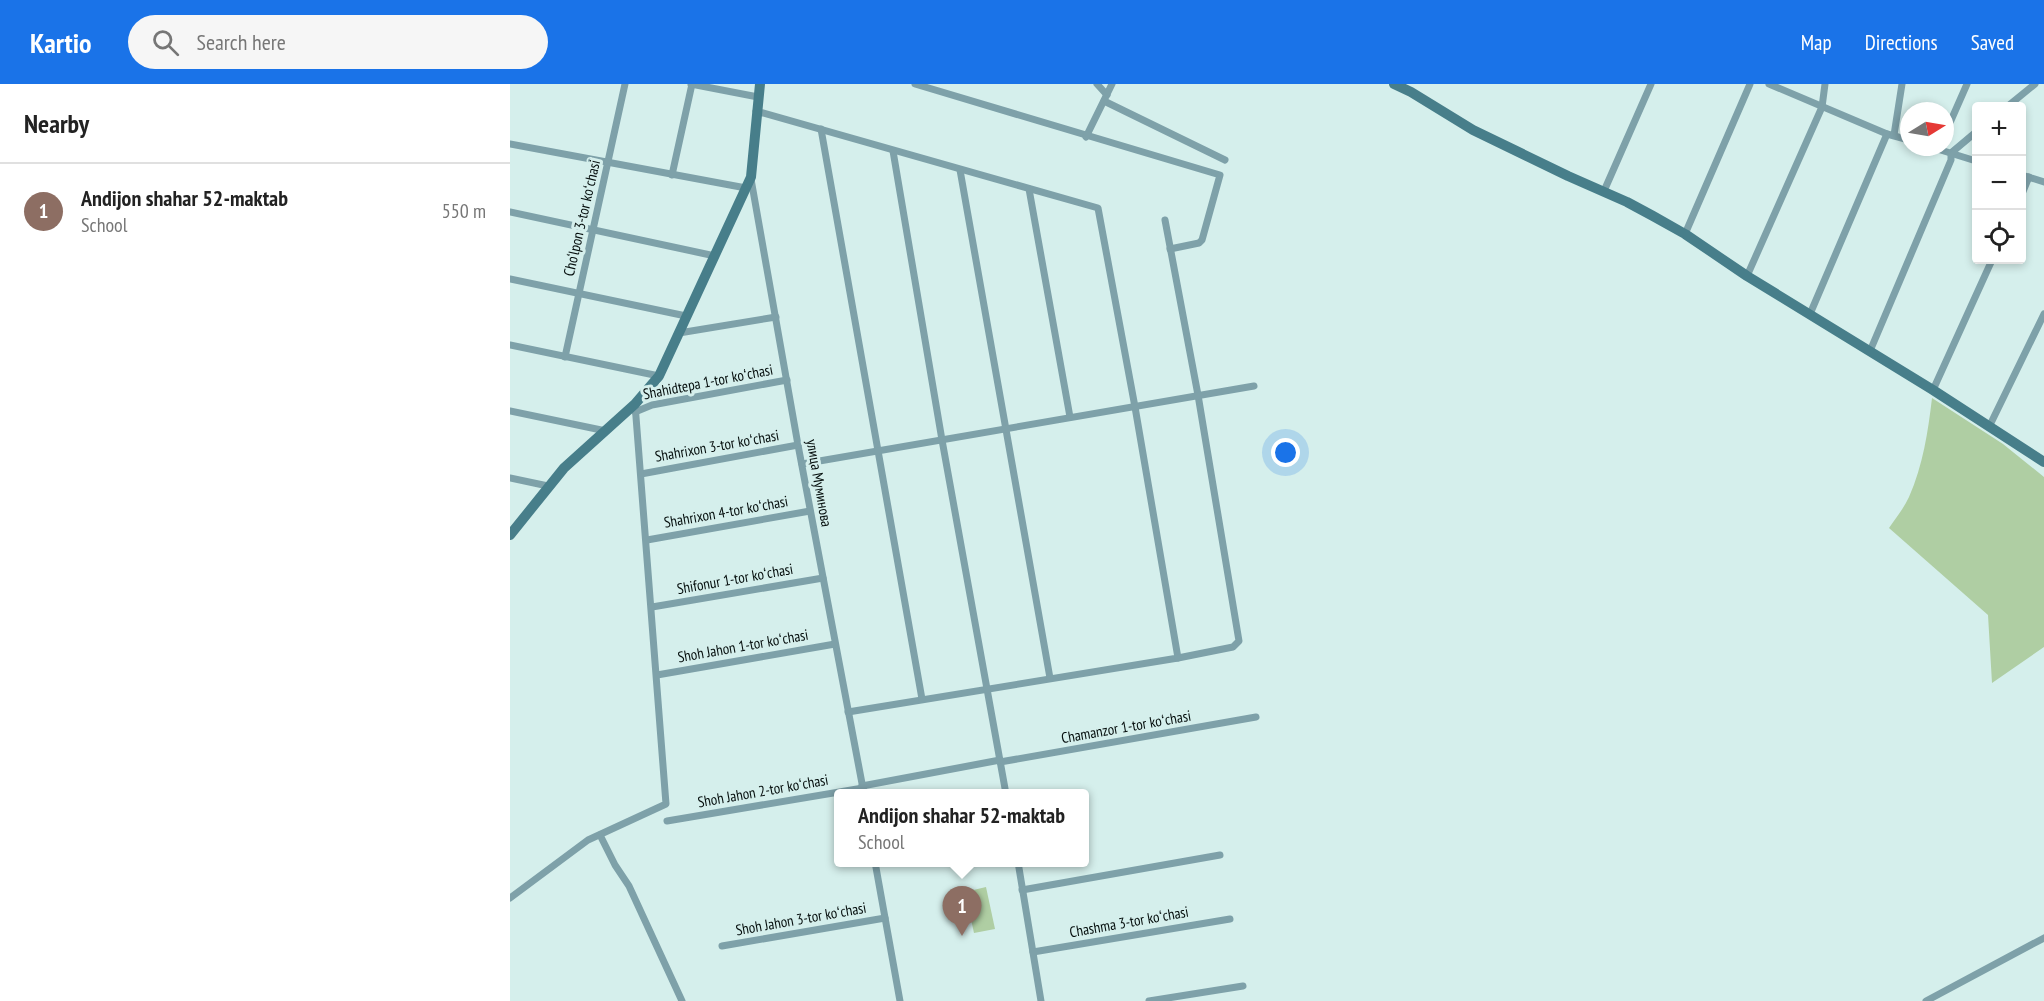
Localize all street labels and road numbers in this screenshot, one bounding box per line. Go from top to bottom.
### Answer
street label: Cho‘lpon 3-tor koʻchasi [559,158,604,278]
street label: Shahidtepa 1-tor koʻchasi [641,360,774,403]
street label: Shahrixon 3-tor koʻchasi [653,425,780,466]
street label: улица Муминова [802,438,837,528]
street label: Shahrixon 4-tor koʻchasi [662,491,789,532]
street label: Shifonur 1-tor koʻchasi [675,559,794,598]
street label: Shoh Jahon 1-tor koʻchasi [676,625,810,666]
street label: Chamanzor 1-tor koʻchasi [1060,706,1192,747]
street label: Shoh Jahon 2-tor koʻchasi [696,770,830,811]
street label: Shoh Jahon 3-tor koʻchasi [734,898,868,939]
street label: Chashma 3-tor koʻchasi [1068,902,1190,941]

